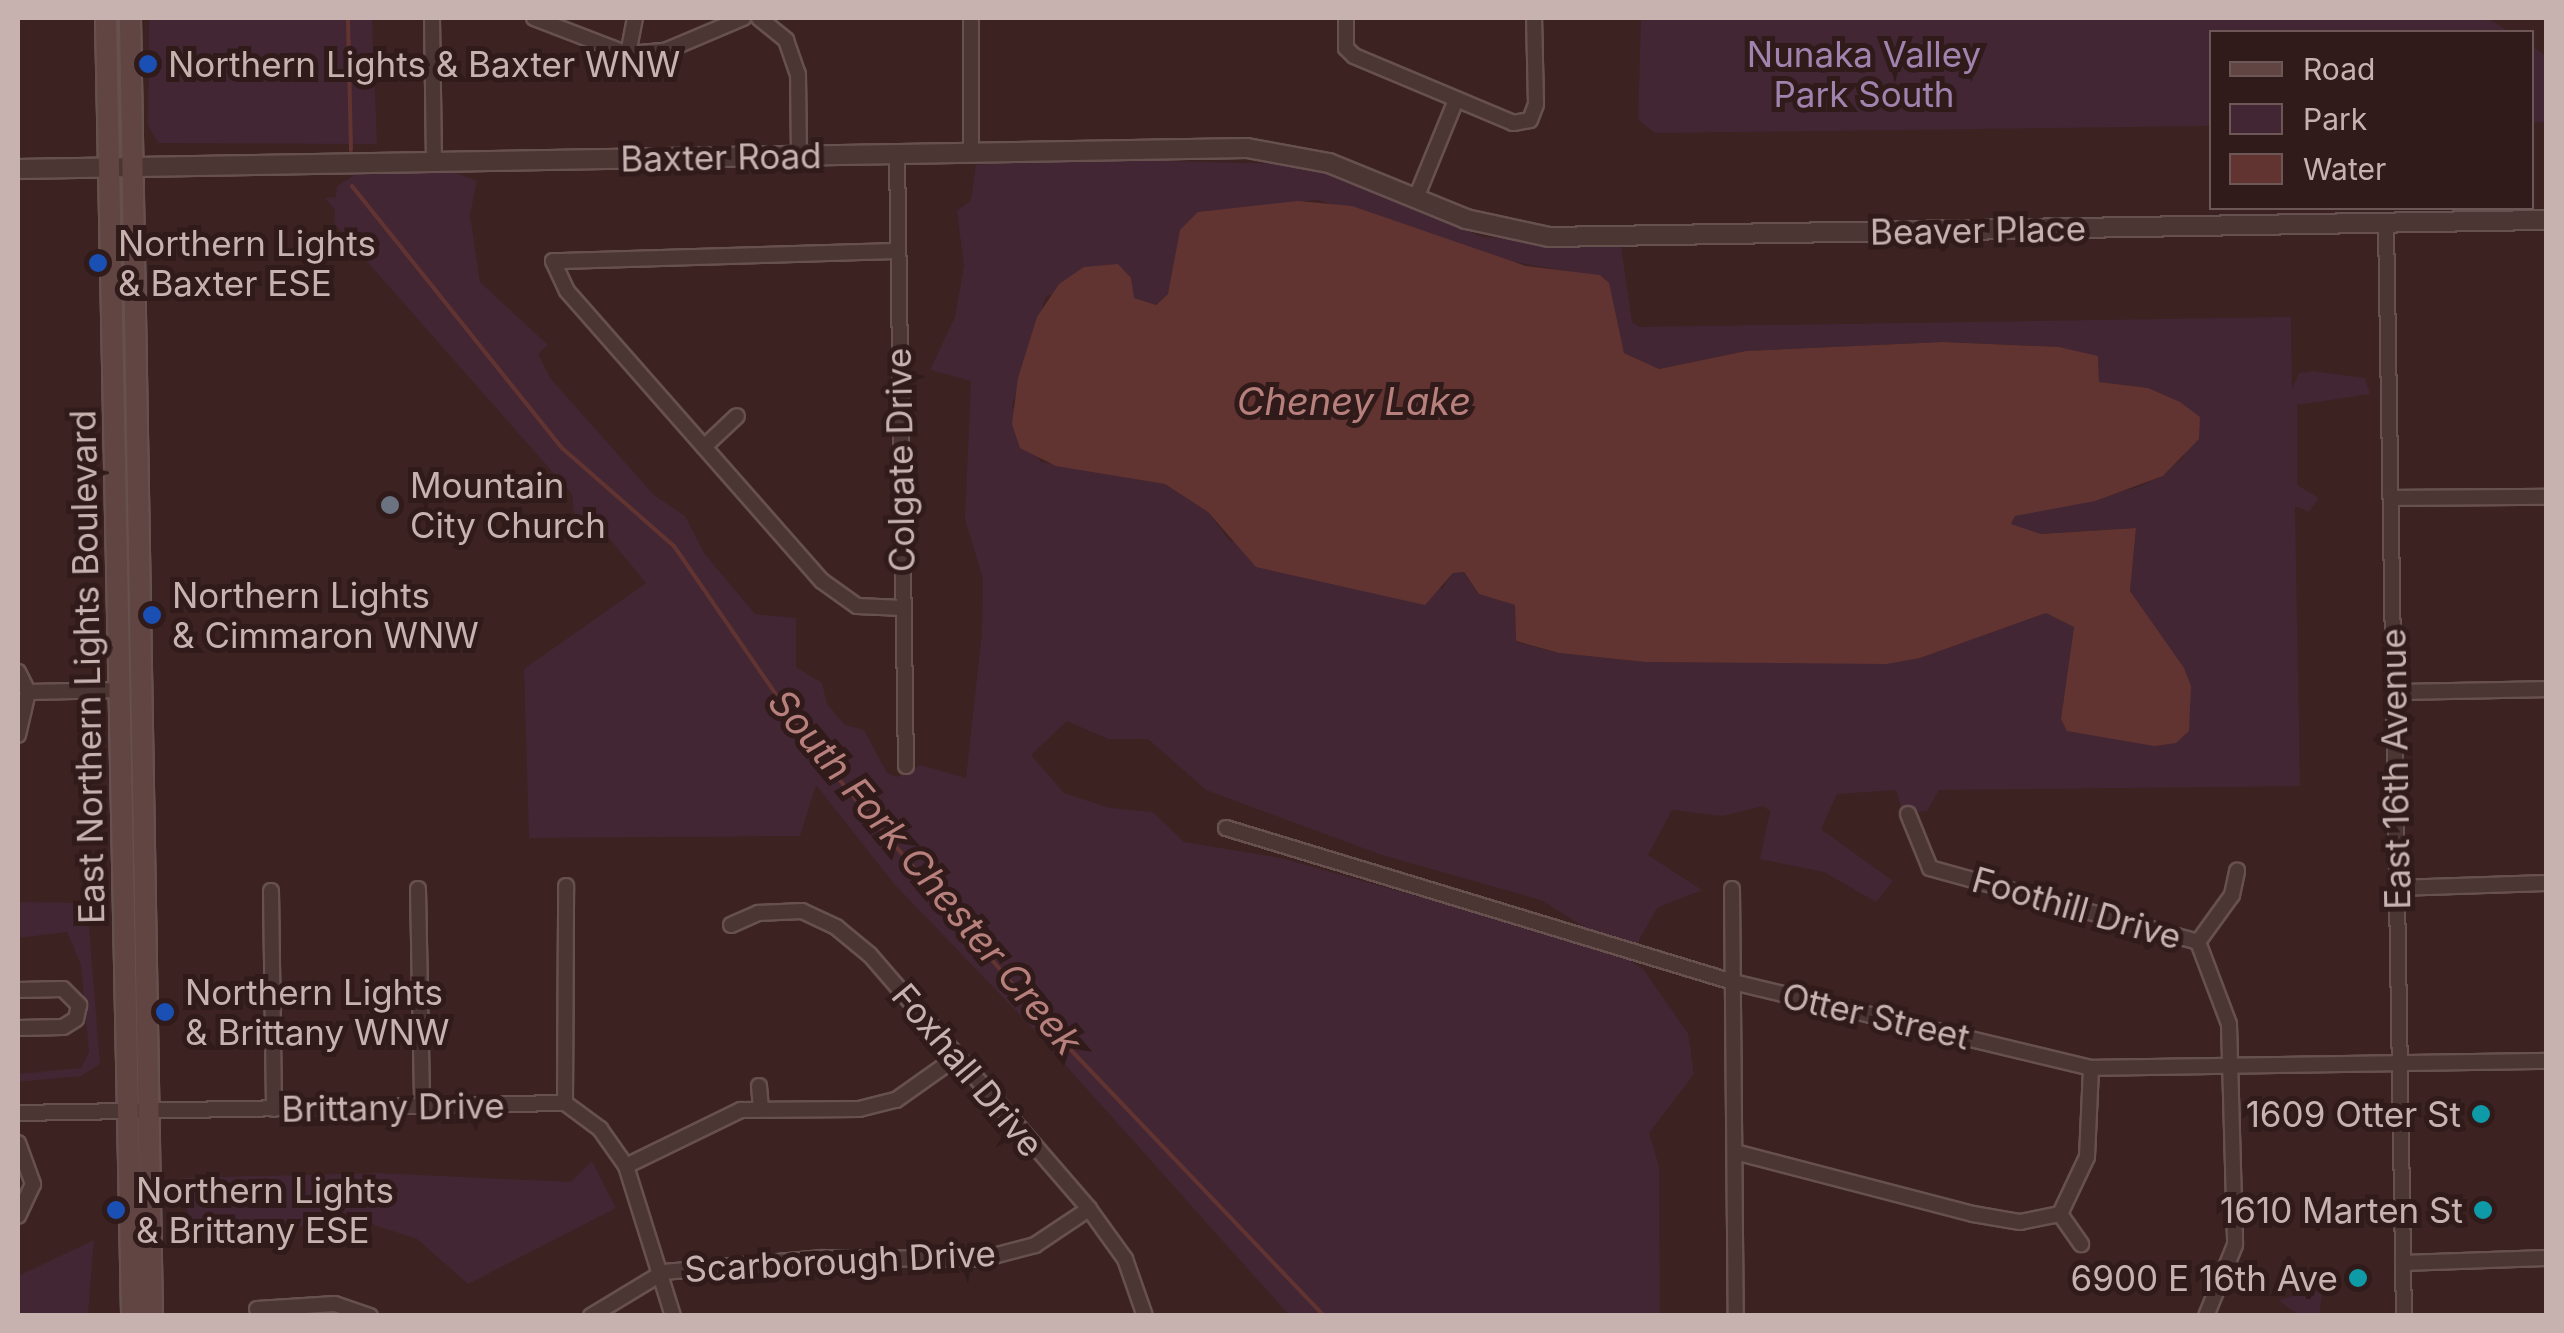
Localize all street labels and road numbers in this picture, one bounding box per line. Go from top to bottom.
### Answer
street label: Baxter Road [620,134,822,180]
street label: Beaver Place [1870,207,2086,253]
street label: Colgate Drive [877,347,923,573]
street label: East Northern Lights Boulevard [62,410,112,924]
street label: East 16th Avenue [2372,628,2418,910]
street label: Foothill Drive [1968,858,2186,958]
street label: Otter Street [1778,974,1974,1058]
street label: Foxhall Drive [884,975,1052,1165]
street label: Brittany Drive [281,1084,505,1130]
street label: Scarborough Drive [683,1232,997,1290]

